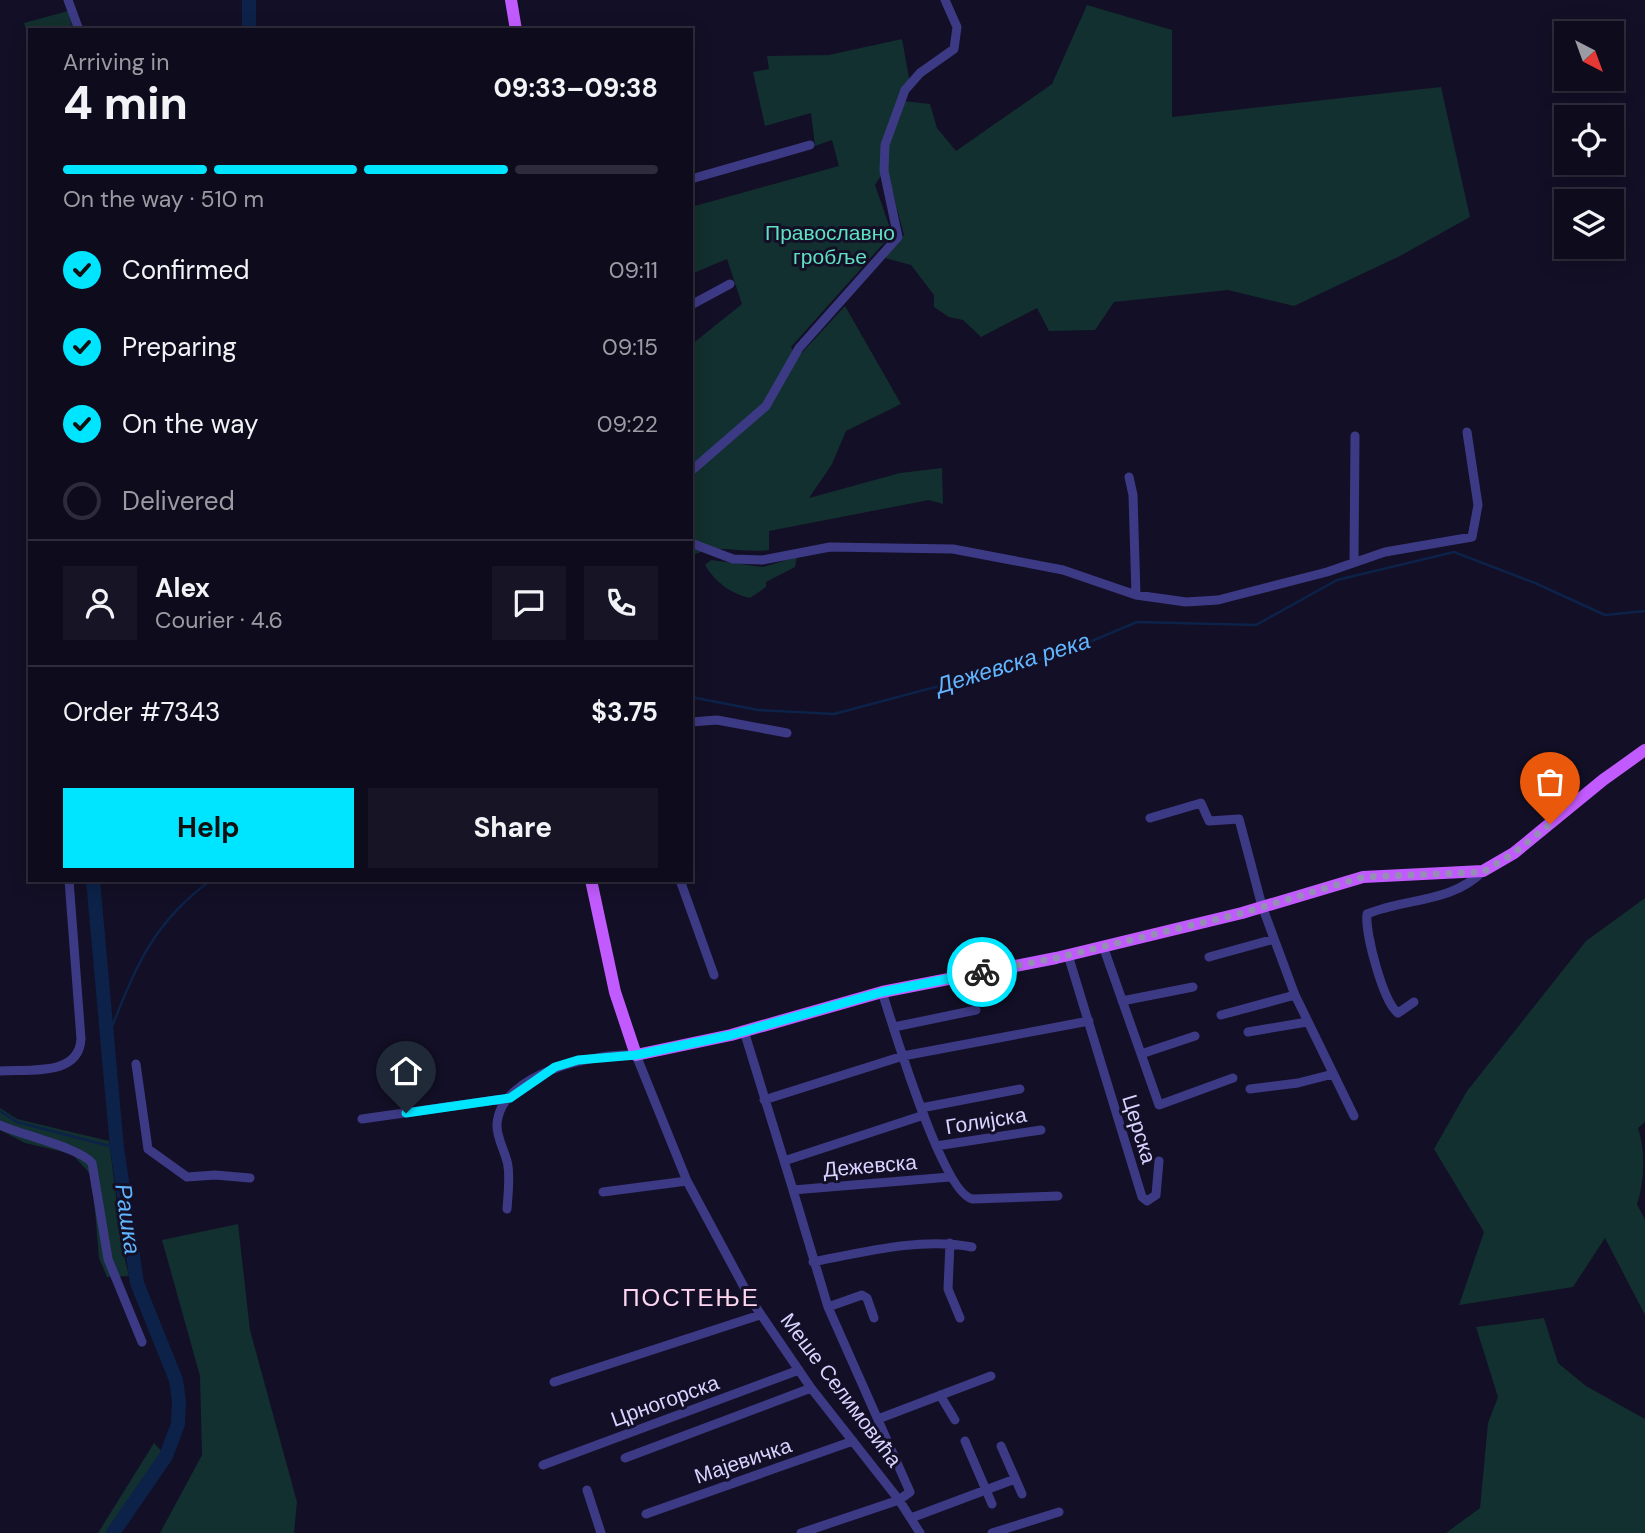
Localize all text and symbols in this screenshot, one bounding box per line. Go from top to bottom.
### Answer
north arrow [1554,21,1624,91]
map controls [1554,21,1624,259]
text: Arriving in [63,47,169,77]
text: 09:33–09:38 [494,71,658,105]
text: 4 min [63,73,188,133]
button: locate [1554,105,1624,175]
text: On the way · 510 m [63,184,264,214]
button: layers [1554,189,1624,259]
park label: Православно гробље [765,219,895,271]
icon: check [63,251,101,289]
text: Confirmed [122,253,249,287]
text: 09:11 [609,255,658,285]
icon: check [63,328,101,366]
text: Preparing [122,330,237,364]
text: 09:15 [602,332,658,362]
icon: check [63,405,101,443]
text: On the way [122,407,258,441]
text: 09:22 [597,409,658,439]
text: Delivered [122,484,235,518]
button: person [63,566,137,640]
button: chat [492,566,566,640]
button: phone [584,566,658,640]
text: Alex [155,571,210,605]
text: Courier · 4.6 [155,605,283,635]
water label: Дежевска река [929,625,1094,702]
text: Order #7343 [63,695,220,729]
text: $3.75 [591,695,658,729]
pin [1520,752,1580,824]
icon: bag [1531,763,1569,801]
button: Help [63,788,354,868]
button: Share [368,788,658,868]
courier [947,937,1017,1007]
icon: bike [963,953,1001,991]
pin [376,1041,436,1113]
icon: home [387,1052,425,1090]
street label: Церска [1115,1091,1163,1167]
street label: Голијска [943,1101,1029,1141]
street label: Дежевска [822,1148,918,1184]
water label: Рашка [108,1182,148,1256]
district label: ПОСТЕЊЕ [622,1282,760,1313]
street label: Меше Селимовића [774,1307,908,1473]
street label: Црногорска [607,1368,723,1433]
street label: Мајевичка [691,1431,796,1491]

